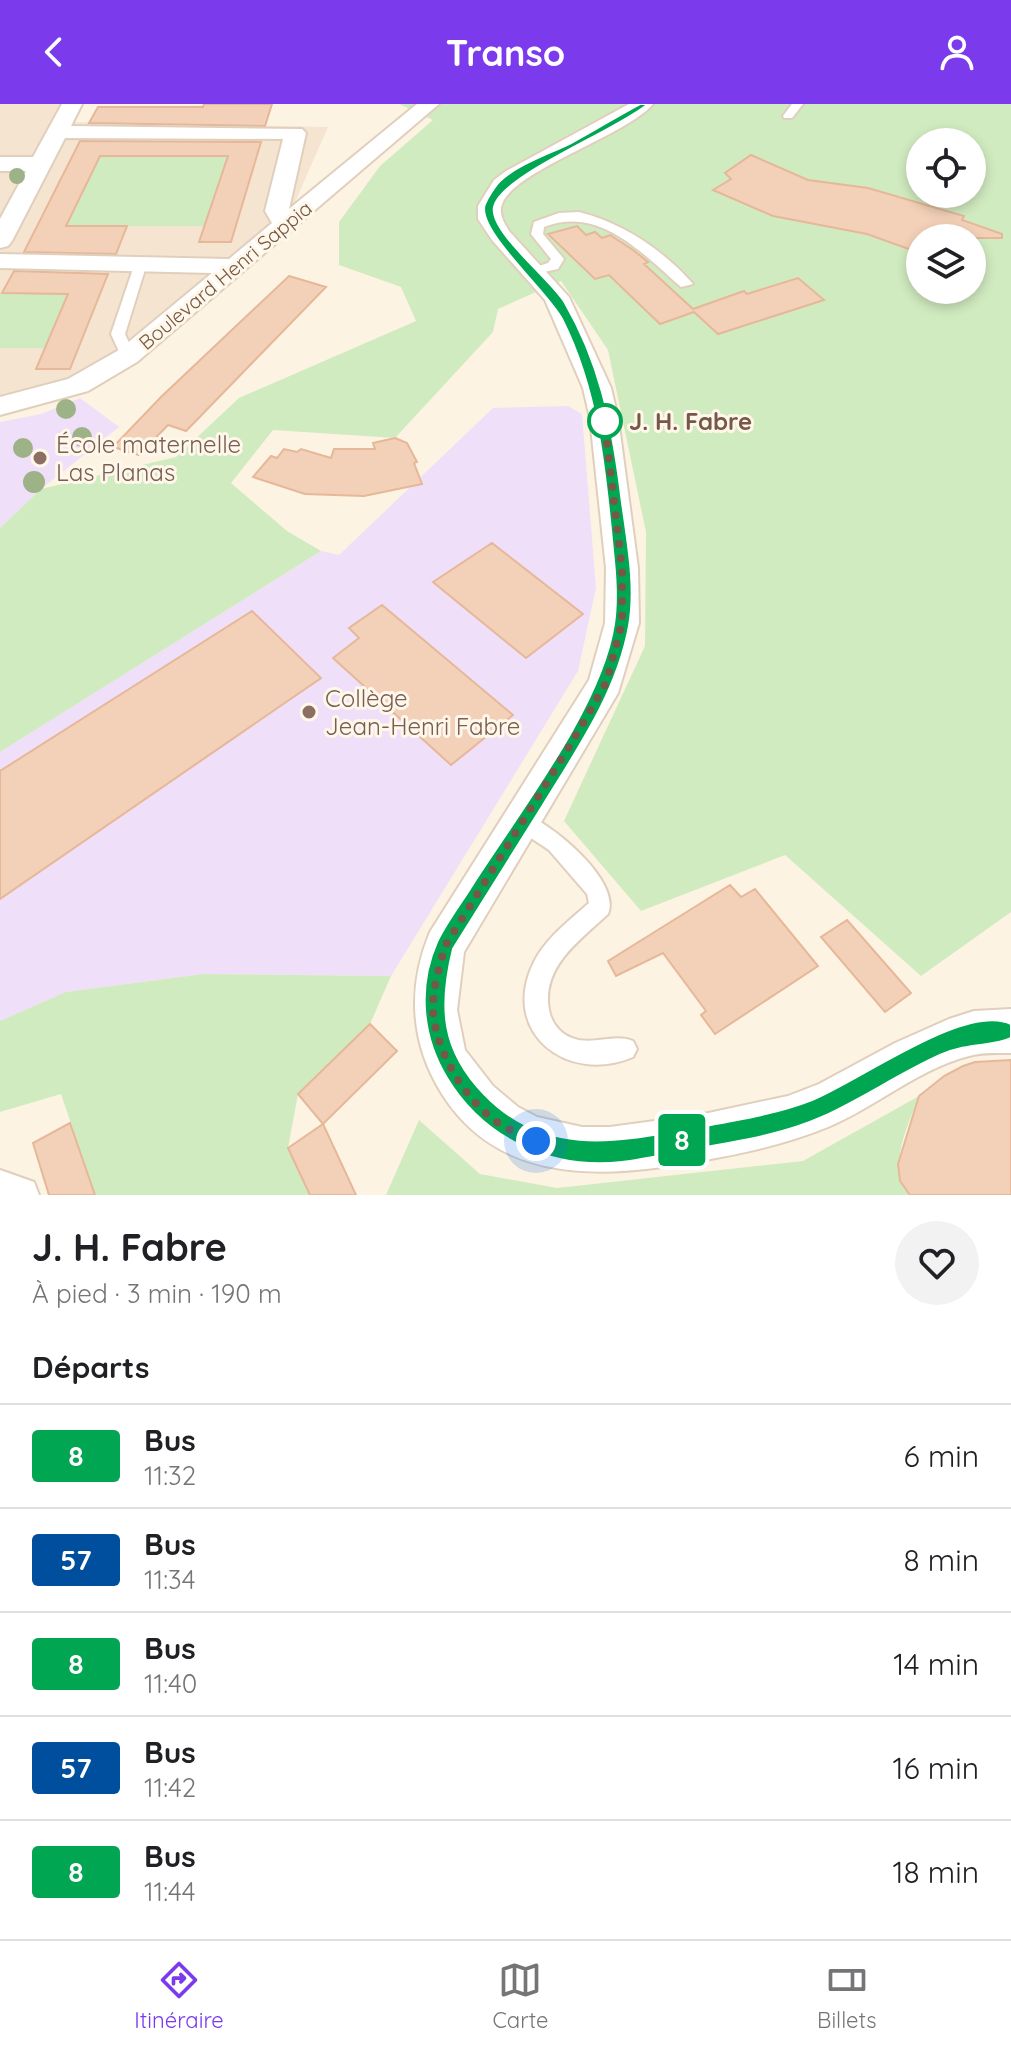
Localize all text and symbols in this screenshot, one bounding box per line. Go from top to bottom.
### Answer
icon: back [32,30,76,74]
text: Transo [446,30,565,75]
icon: person [935,30,979,74]
map controls [906,128,986,304]
button: locate [906,128,986,208]
street label: Boulevard Henri Sappia [133,195,317,355]
button: layers [906,224,986,304]
marker: J. H. Fabre [588,404,622,438]
place label: J. H. Fabre [629,406,752,436]
place label: École maternelle Las Planas [56,429,241,487]
marker: École maternelle Las Planas [31,449,49,467]
place label: Collège Jean-Henri Fabre [325,683,520,741]
marker: Collège Jean-Henri Fabre [300,703,318,721]
line badge: 8 [656,1114,708,1166]
your location [516,1121,556,1161]
text: 8 [674,1122,690,1157]
button: heart [895,1221,979,1305]
text: J. H. Fabre [32,1223,227,1271]
text: À pied · 3 min · 190 m [32,1277,282,1310]
text: Départs [32,1348,149,1386]
text: Bus [144,1421,196,1459]
text: 6 min [904,1437,979,1475]
text: 8 [68,1438,84,1473]
text: 11:32 [144,1459,196,1492]
text: Bus [144,1525,196,1563]
text: 8 min [903,1541,979,1579]
text: 57 [60,1542,92,1577]
text: 11:34 [144,1563,195,1596]
text: Bus [144,1629,196,1667]
text: 14 min [893,1645,979,1683]
text: 8 [68,1646,84,1681]
text: 11:40 [144,1667,197,1700]
text: Bus [144,1733,196,1771]
text: 16 min [892,1749,979,1787]
text: 57 [60,1750,92,1785]
text: 11:42 [144,1771,196,1804]
text: Bus [144,1837,196,1875]
text: 18 min [892,1853,979,1891]
text: 8 [68,1854,84,1889]
text: 11:44 [144,1875,196,1908]
tab: Itinéraire [134,1958,224,2034]
tab: Carte [492,1958,548,2034]
tab: Billets [817,1958,877,2034]

